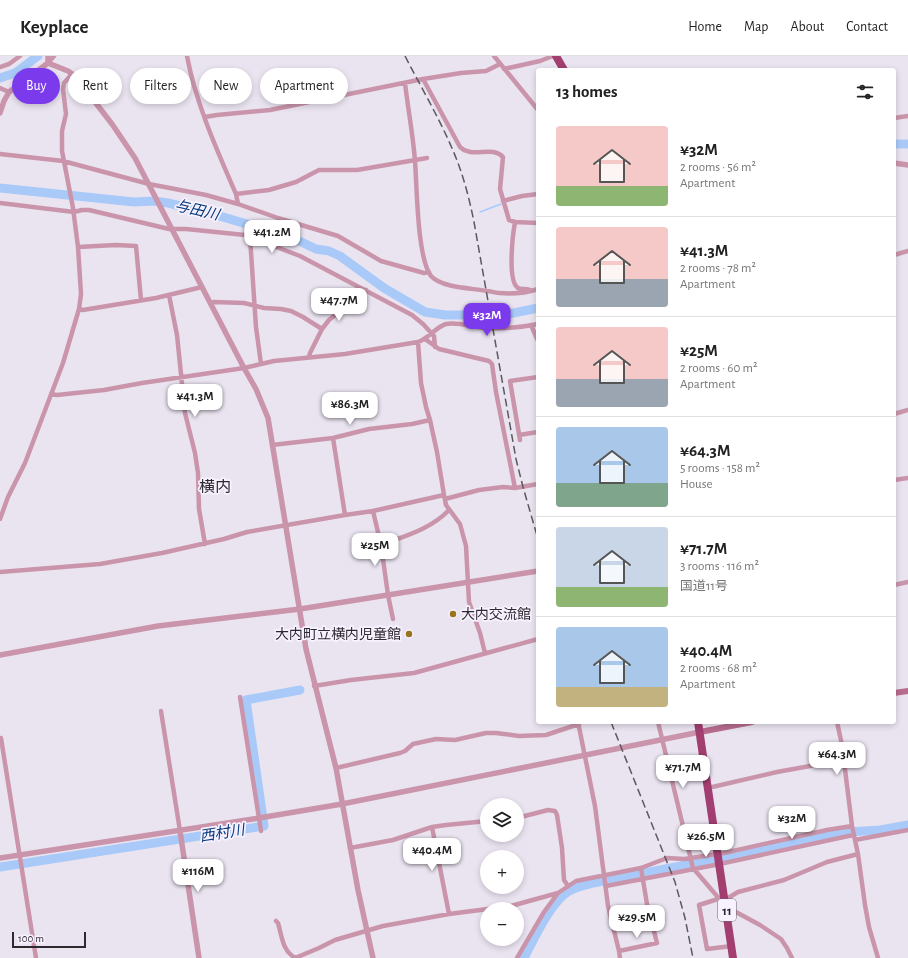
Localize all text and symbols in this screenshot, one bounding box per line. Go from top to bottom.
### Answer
text: Keyplace [20,18,88,37]
text: Home [688,20,722,34]
text: Map [744,20,768,34]
text: About [790,20,824,34]
text: Contact [846,20,888,34]
chip: Buy [12,68,60,104]
chip: Rent [68,68,122,104]
chip: Filters [130,68,191,104]
chip: New [199,68,252,104]
chip: Apartment [260,68,348,104]
icon: filters [854,81,876,103]
text: 13 homes [556,83,618,100]
text: ¥32M [680,141,718,158]
icon: home [588,142,636,190]
text: 2 rooms · 56 m² [680,161,756,174]
text: Apartment [680,177,735,190]
water label: 与田川 [173,197,223,223]
pin: ¥41.2M [239,220,305,254]
text: ¥41.2M [253,226,291,239]
text: ¥41.3M [680,242,728,259]
icon: home [588,243,636,291]
text: 2 rooms · 78 m² [680,262,756,275]
text: Apartment [680,278,735,291]
pin: ¥47.7M [306,288,372,322]
text: ¥47.7M [320,294,358,307]
pin: ¥32M [463,303,511,337]
text: ¥32M [473,309,501,322]
text: ¥25M [680,342,718,359]
icon: home [588,343,636,391]
text: 2 rooms · 60 m² [680,362,757,375]
text: Apartment [680,378,735,391]
pin: ¥41.3M [162,384,228,418]
text: ¥41.3M [177,390,214,403]
pin: ¥86.3M [317,392,383,426]
text: ¥86.3M [331,398,369,411]
text: ¥64.3M [680,442,730,459]
icon: home [588,443,636,491]
text: 5 rooms · 158 m² [680,462,760,475]
text: House [680,478,712,491]
district label: 横内 [199,479,231,495]
pin: ¥25M [351,533,399,567]
text: ¥25M [361,539,389,552]
text: ¥71.7M [680,540,727,557]
icon: home [588,543,636,591]
text: 3 rooms · 116 m² [680,560,759,573]
text: 国道11号 [680,580,728,593]
place label: 大内交流館 [461,607,531,622]
marker: 大内交流館 [448,609,458,619]
place label: 大内町立横内児童館 [275,627,401,642]
marker: 大内町立横内児童館 [404,629,414,639]
text: ¥40.4M [680,642,732,659]
icon: home [588,643,636,691]
text: 2 rooms · 68 m² [680,662,757,675]
text: Apartment [680,678,735,691]
pin: ¥64.3M [804,742,870,776]
text: ¥64.3M [818,748,856,761]
pin: ¥71.7M [650,755,716,789]
text: ¥71.7M [665,761,701,774]
map controls [480,798,524,946]
button: layers [480,798,524,842]
pin: ¥32M [768,806,816,840]
text: ¥32M [778,812,806,825]
water label: 西村川 [199,821,247,844]
pin: ¥26.5M [673,824,739,858]
text: ¥26.5M [687,830,725,843]
pin: ¥40.4M [399,838,465,872]
text: ¥40.4M [412,844,452,857]
button: + [480,850,524,894]
pin: ¥116M [170,859,226,893]
text: ¥116M [182,865,214,878]
road number: 11 [718,899,736,921]
button: − [480,902,524,946]
pin: ¥29.5M [604,905,670,939]
text: ¥29.5M [618,911,656,924]
scale bar [12,930,86,949]
text: 100 m [18,933,44,944]

